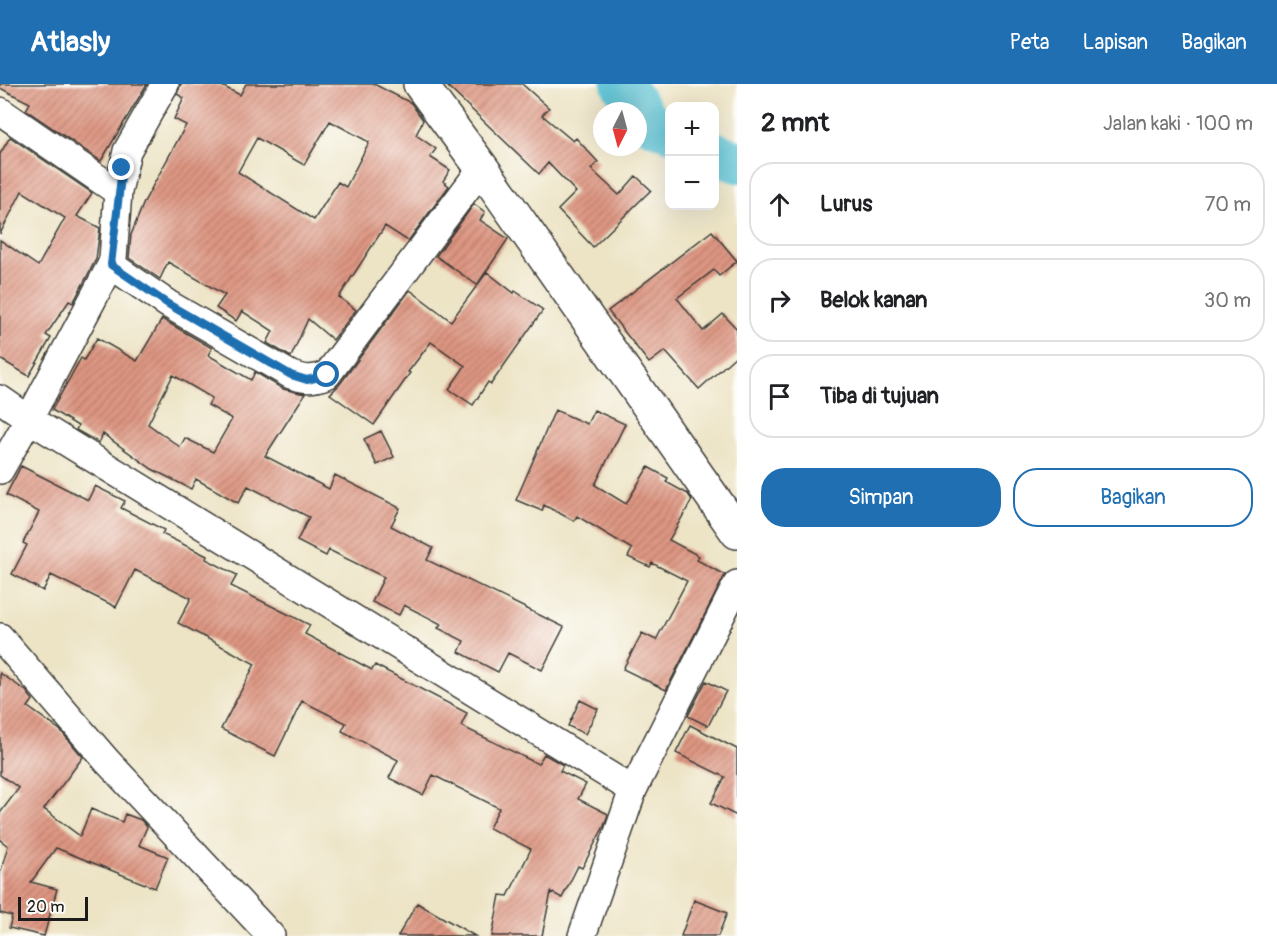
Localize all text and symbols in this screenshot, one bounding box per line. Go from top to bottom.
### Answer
text: Atlasly [30,25,110,60]
text: Peta [1009,29,1050,56]
text: Lapisan [1083,29,1148,56]
text: Bagikan [1181,29,1247,56]
north arrow [593,102,647,156]
map controls [665,102,719,210]
button: + [665,102,719,156]
text: 2 mnt [761,107,829,139]
text: Jalan kaki · 100 m [1103,111,1253,136]
route end [108,154,134,180]
button: − [665,156,719,210]
icon: ahead [763,188,796,221]
text: Lurus [820,190,872,218]
text: 70 m [1205,192,1251,217]
icon: right [763,284,796,317]
text: Belok kanan [820,286,928,314]
text: 30 m [1204,288,1251,313]
route start [313,361,339,387]
icon: arrive [763,380,796,413]
text: Tiba di tujuan [820,382,939,410]
button: Simpan [761,468,1001,527]
button: Bagikan [1013,468,1253,527]
scale bar [18,894,88,922]
text: 20 m [27,897,65,917]

